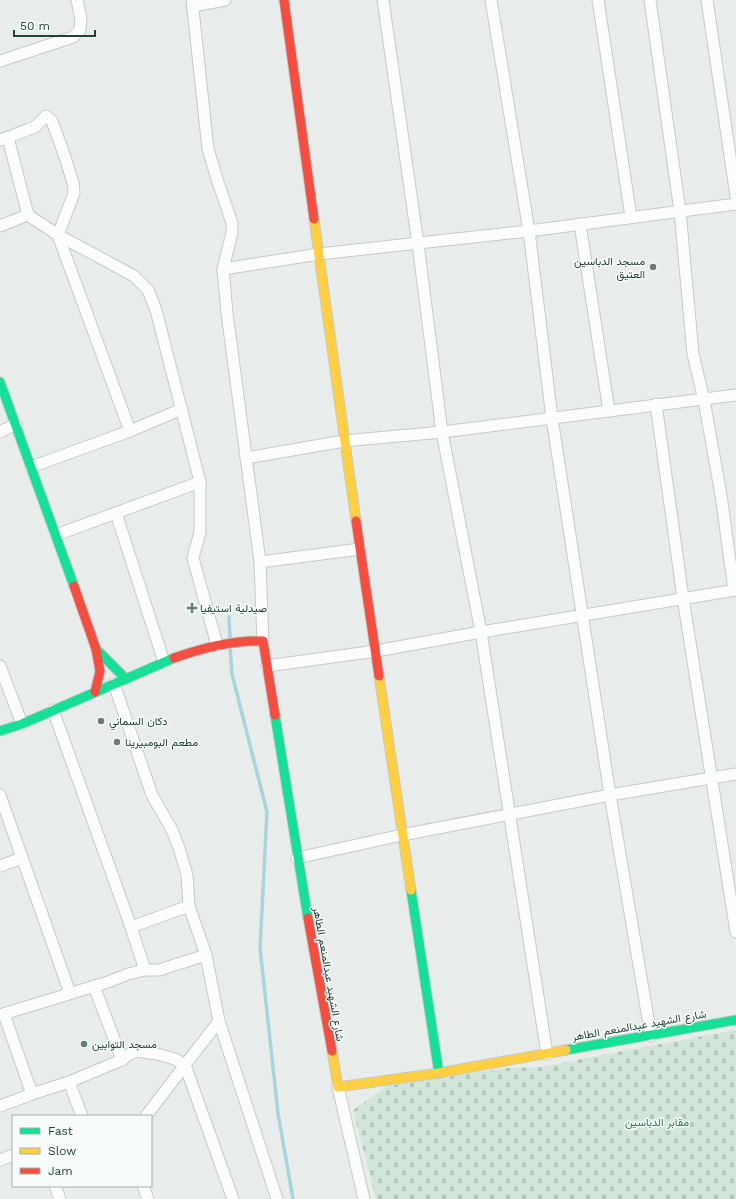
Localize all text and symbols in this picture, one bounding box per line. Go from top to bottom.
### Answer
scale bar [14,12,95,38]
text: 50 m [20,19,50,33]
place label: مسجد الدباسين العتيق [574,255,645,281]
marker: مسجد الدباسين العتيق [648,262,658,272]
place label: صيدلية استيفيا [200,602,267,615]
marker: صيدلية استيفيا [187,603,197,613]
place label: دكان السماني [109,715,168,731]
marker: دكان السماني [96,716,106,726]
place label: مطعم البومبيرينا [125,736,198,750]
marker: مطعم البومبيرينا [112,737,122,747]
street label: شارع الشهيد عبدالمنعم الطاهر [309,905,347,1043]
street label: شارع الشهيد عبدالمنعم الطاهر [570,1007,708,1045]
place label: مسجد التوابين [92,1038,157,1051]
marker: مسجد التوابين [79,1039,89,1049]
legend [12,1115,152,1187]
park label: مقابر الدباسين [625,1116,689,1129]
text: Fast [48,1124,73,1138]
text: Slow [48,1144,76,1158]
text: Jam [48,1164,73,1178]

